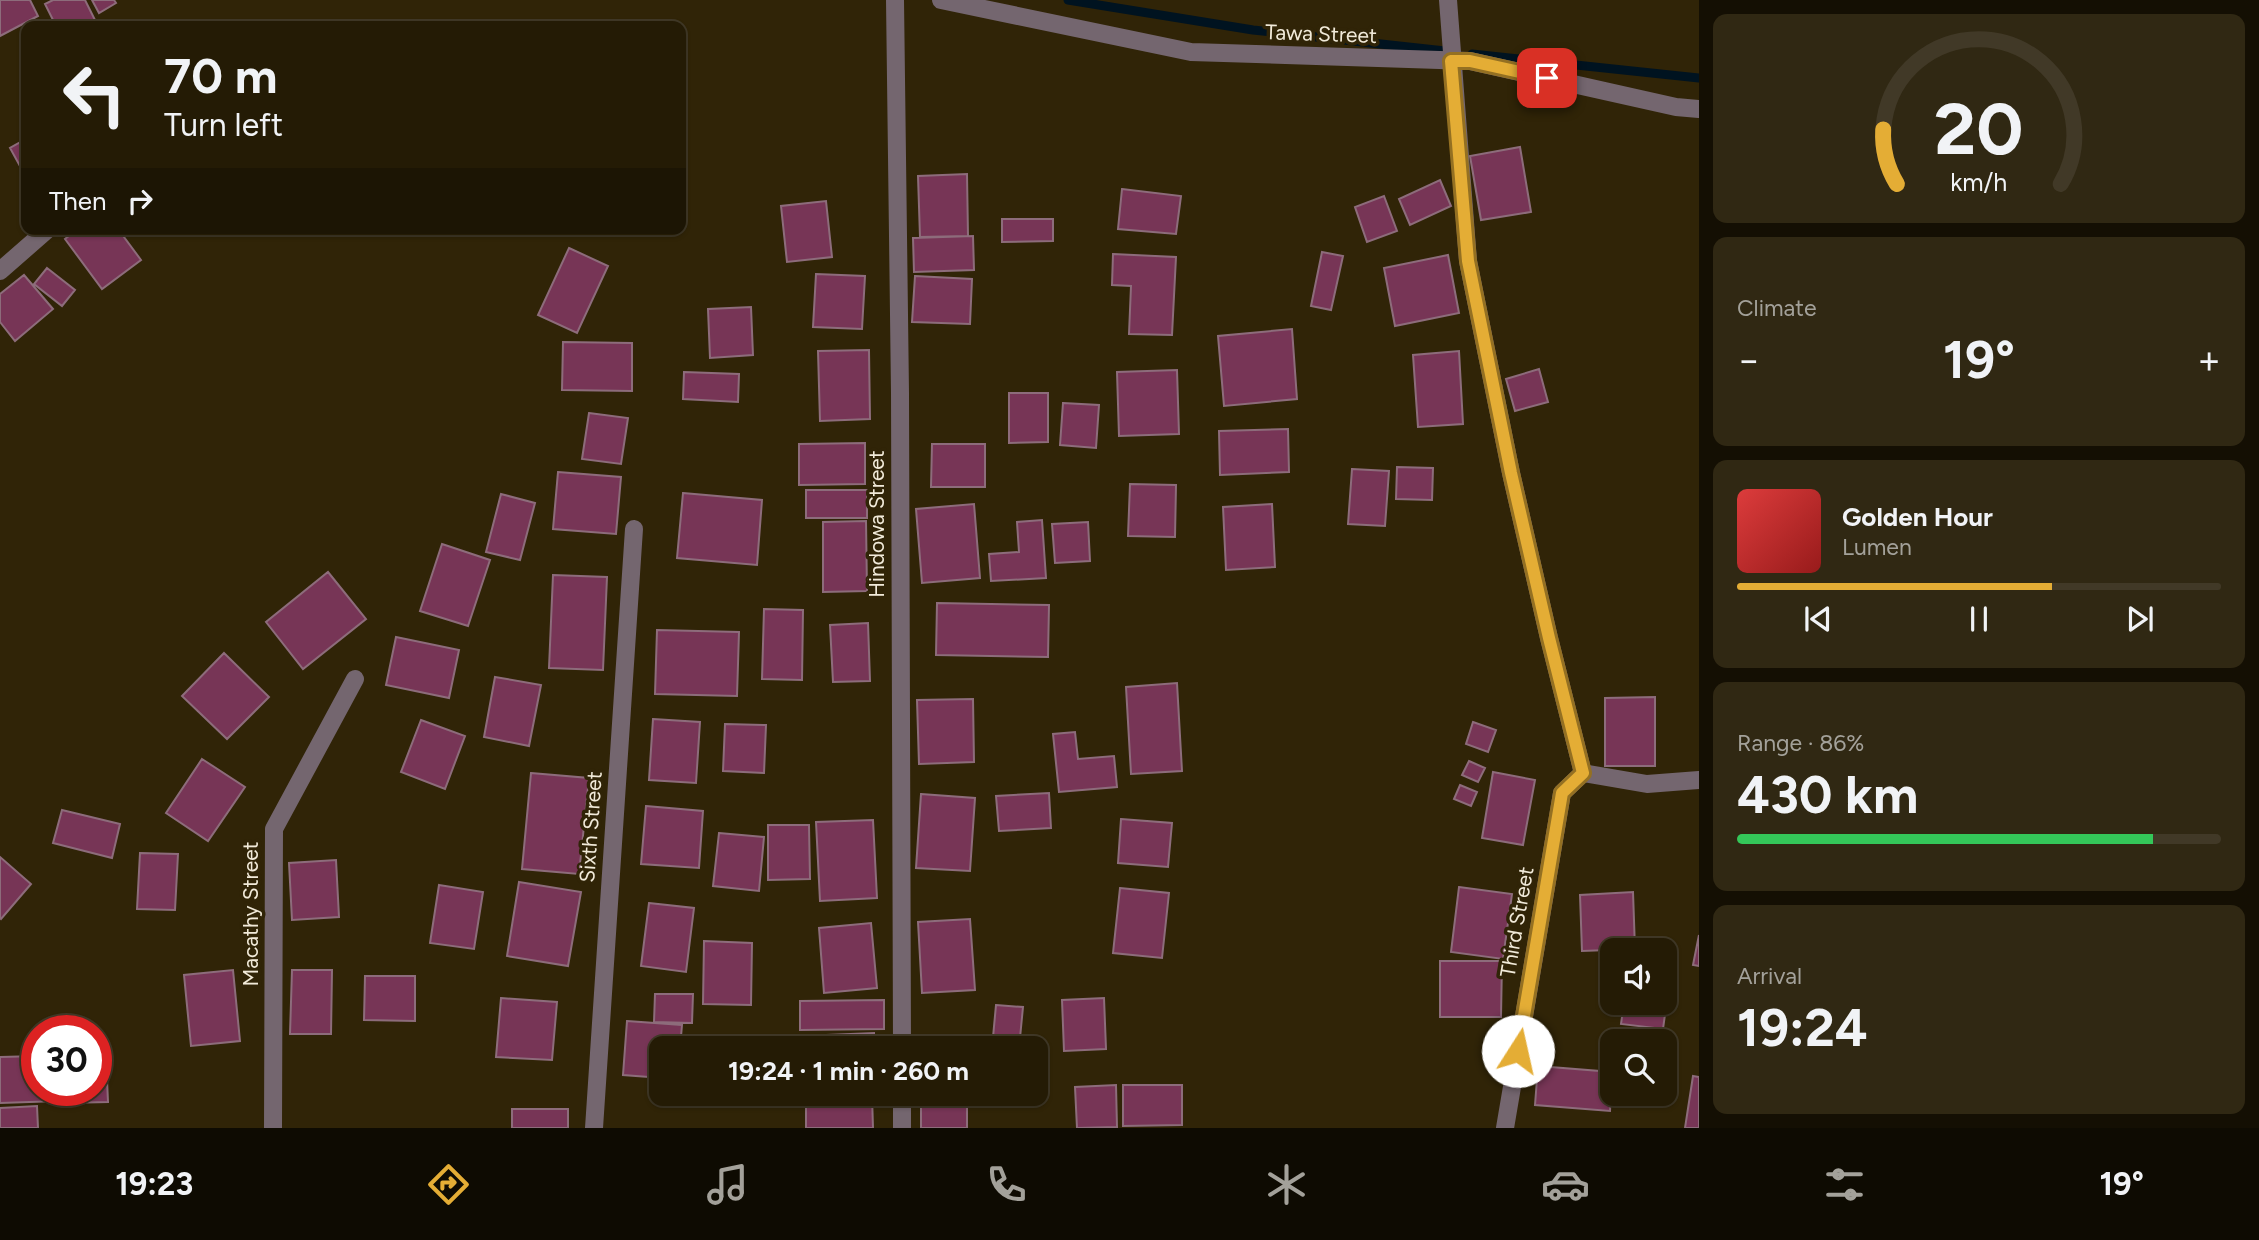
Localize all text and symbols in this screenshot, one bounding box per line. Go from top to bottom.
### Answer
street label: Tawa Street [1265,19,1377,48]
text: 70 m [164,46,277,105]
pin [1517,48,1577,108]
icon: left [49,49,140,140]
icon: arrive [1528,59,1566,97]
text: 20 [1934,86,2024,173]
text: Turn left [164,106,283,144]
text: km/h [1950,167,2008,197]
icon: right [121,182,159,220]
text: Then [49,185,107,217]
text: Climate [1737,294,1816,322]
text: 19° [1943,329,2015,391]
text: − [1737,337,1761,383]
text: + [2197,337,2221,383]
street label: Hindowa Street [864,450,889,598]
text: Golden Hour [1842,501,1993,533]
text: Lumen [1842,533,1912,561]
icon: previous [1799,600,1837,638]
icon: pause [1960,600,1998,638]
icon: next [2121,600,2159,638]
text: Range · 86% [1737,729,1864,757]
text: 430 km [1737,764,1918,826]
street label: Sixth Street [574,770,607,883]
street label: Macathy Street [238,841,263,987]
street label: Third Street [1495,865,1539,979]
map controls [1600,938,1677,1106]
button: sound [1600,938,1677,1015]
text: Arrival [1737,962,1802,990]
text: 19:24 [1737,997,1868,1059]
position arrow [1481,1014,1555,1088]
speed limit sign: 30 [21,1015,112,1106]
button: search [1600,1029,1677,1106]
text: 19:24 · 1 min · 260 m [728,1055,969,1087]
icon: directions [424,1160,473,1209]
icon: music [703,1160,752,1209]
icon: phone [982,1160,1031,1209]
icon: climate [1262,1160,1311,1209]
icon: car [1541,1160,1590,1209]
icon: filters [1820,1160,1869,1209]
text: 19:23 [115,1165,193,1203]
text: 19° [2100,1165,2144,1203]

